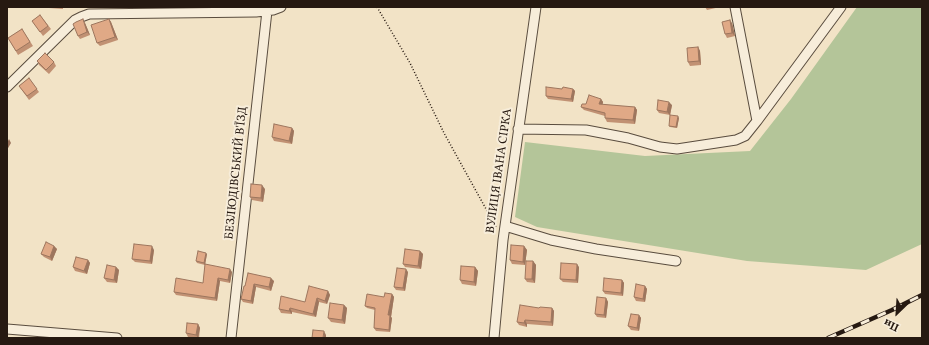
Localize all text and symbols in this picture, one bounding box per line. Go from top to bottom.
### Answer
street label: БЕЗЛЮДІВСЬКИЙ В'ЇЗД [223,106,251,240]
street label: ВУЛИЦЯ ІВАНА СІРКА [484,108,516,234]
north arrow [877,293,917,333]
text: Пн [881,314,902,334]

